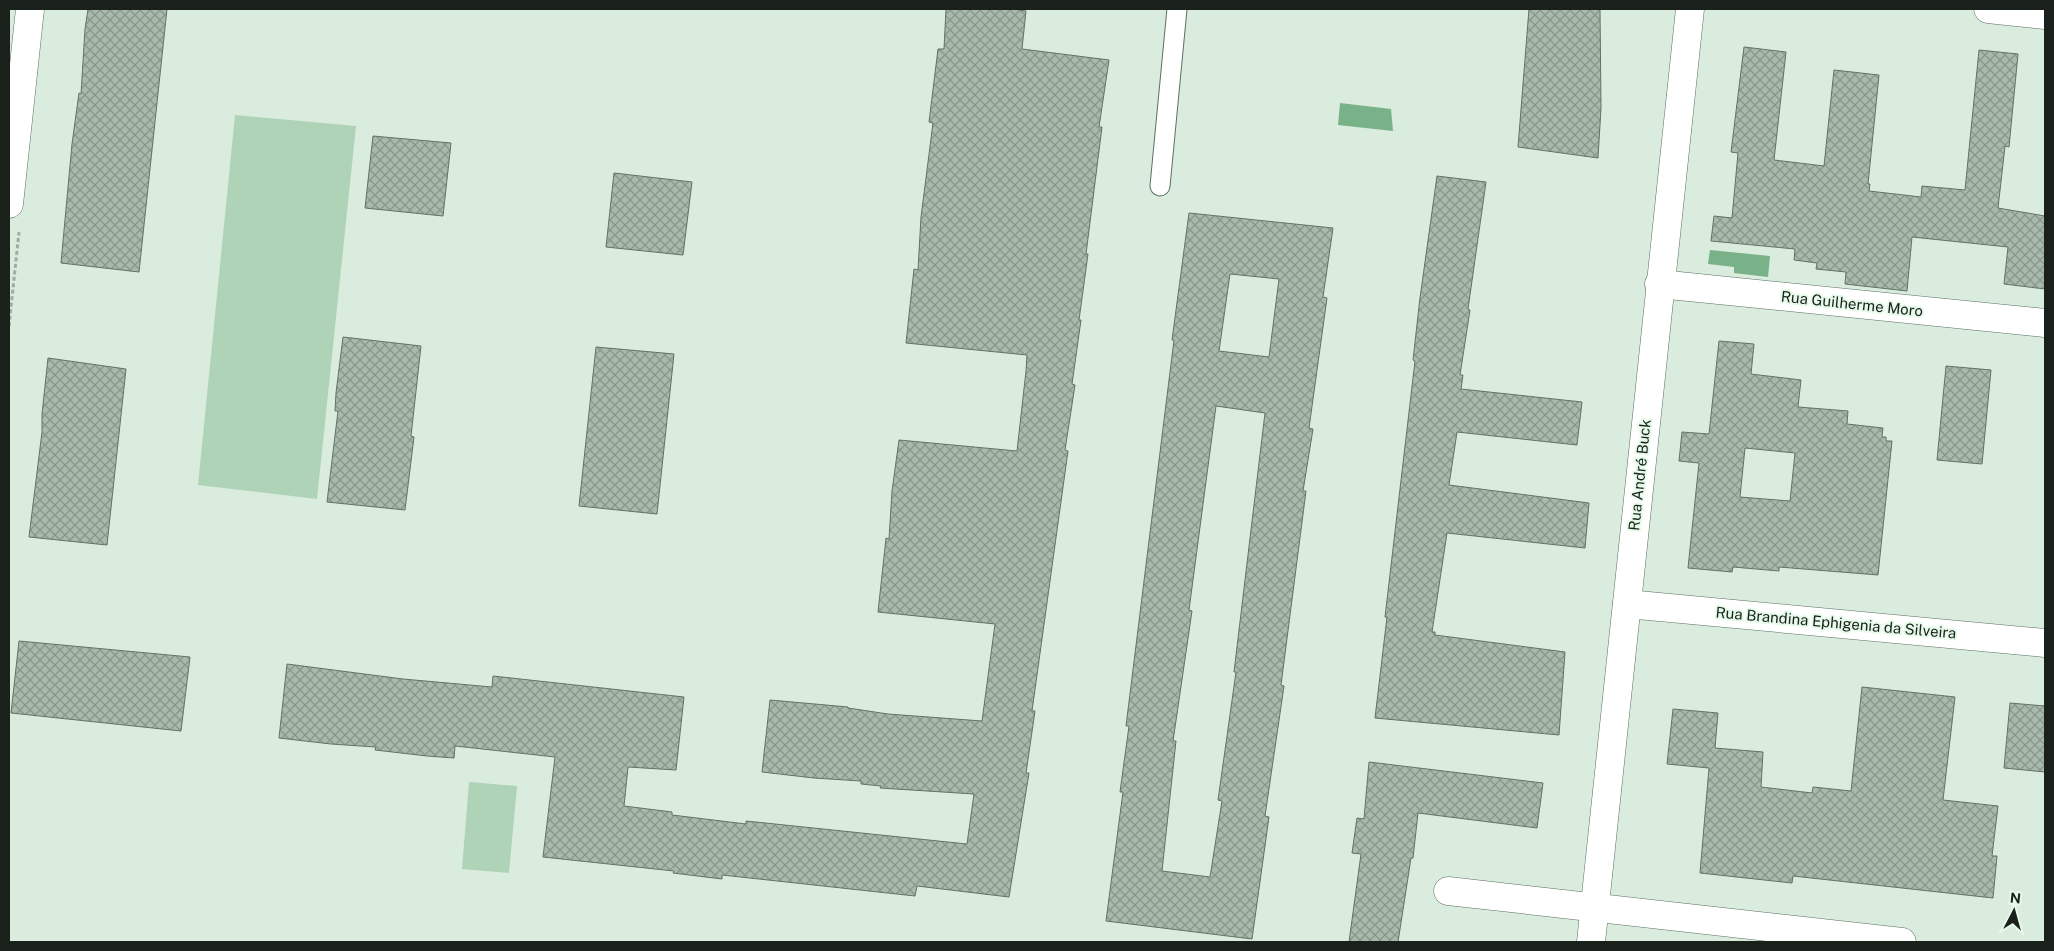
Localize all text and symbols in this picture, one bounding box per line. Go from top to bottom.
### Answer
street label: Rua Guilherme Moro [1780,288,1924,319]
street label: Rua André Buck [1625,418,1654,532]
street label: Rua Brandina Ephigenia da Silveira [1715,604,1957,641]
north arrow [1989,886,2039,936]
text: N [2009,890,2022,907]

